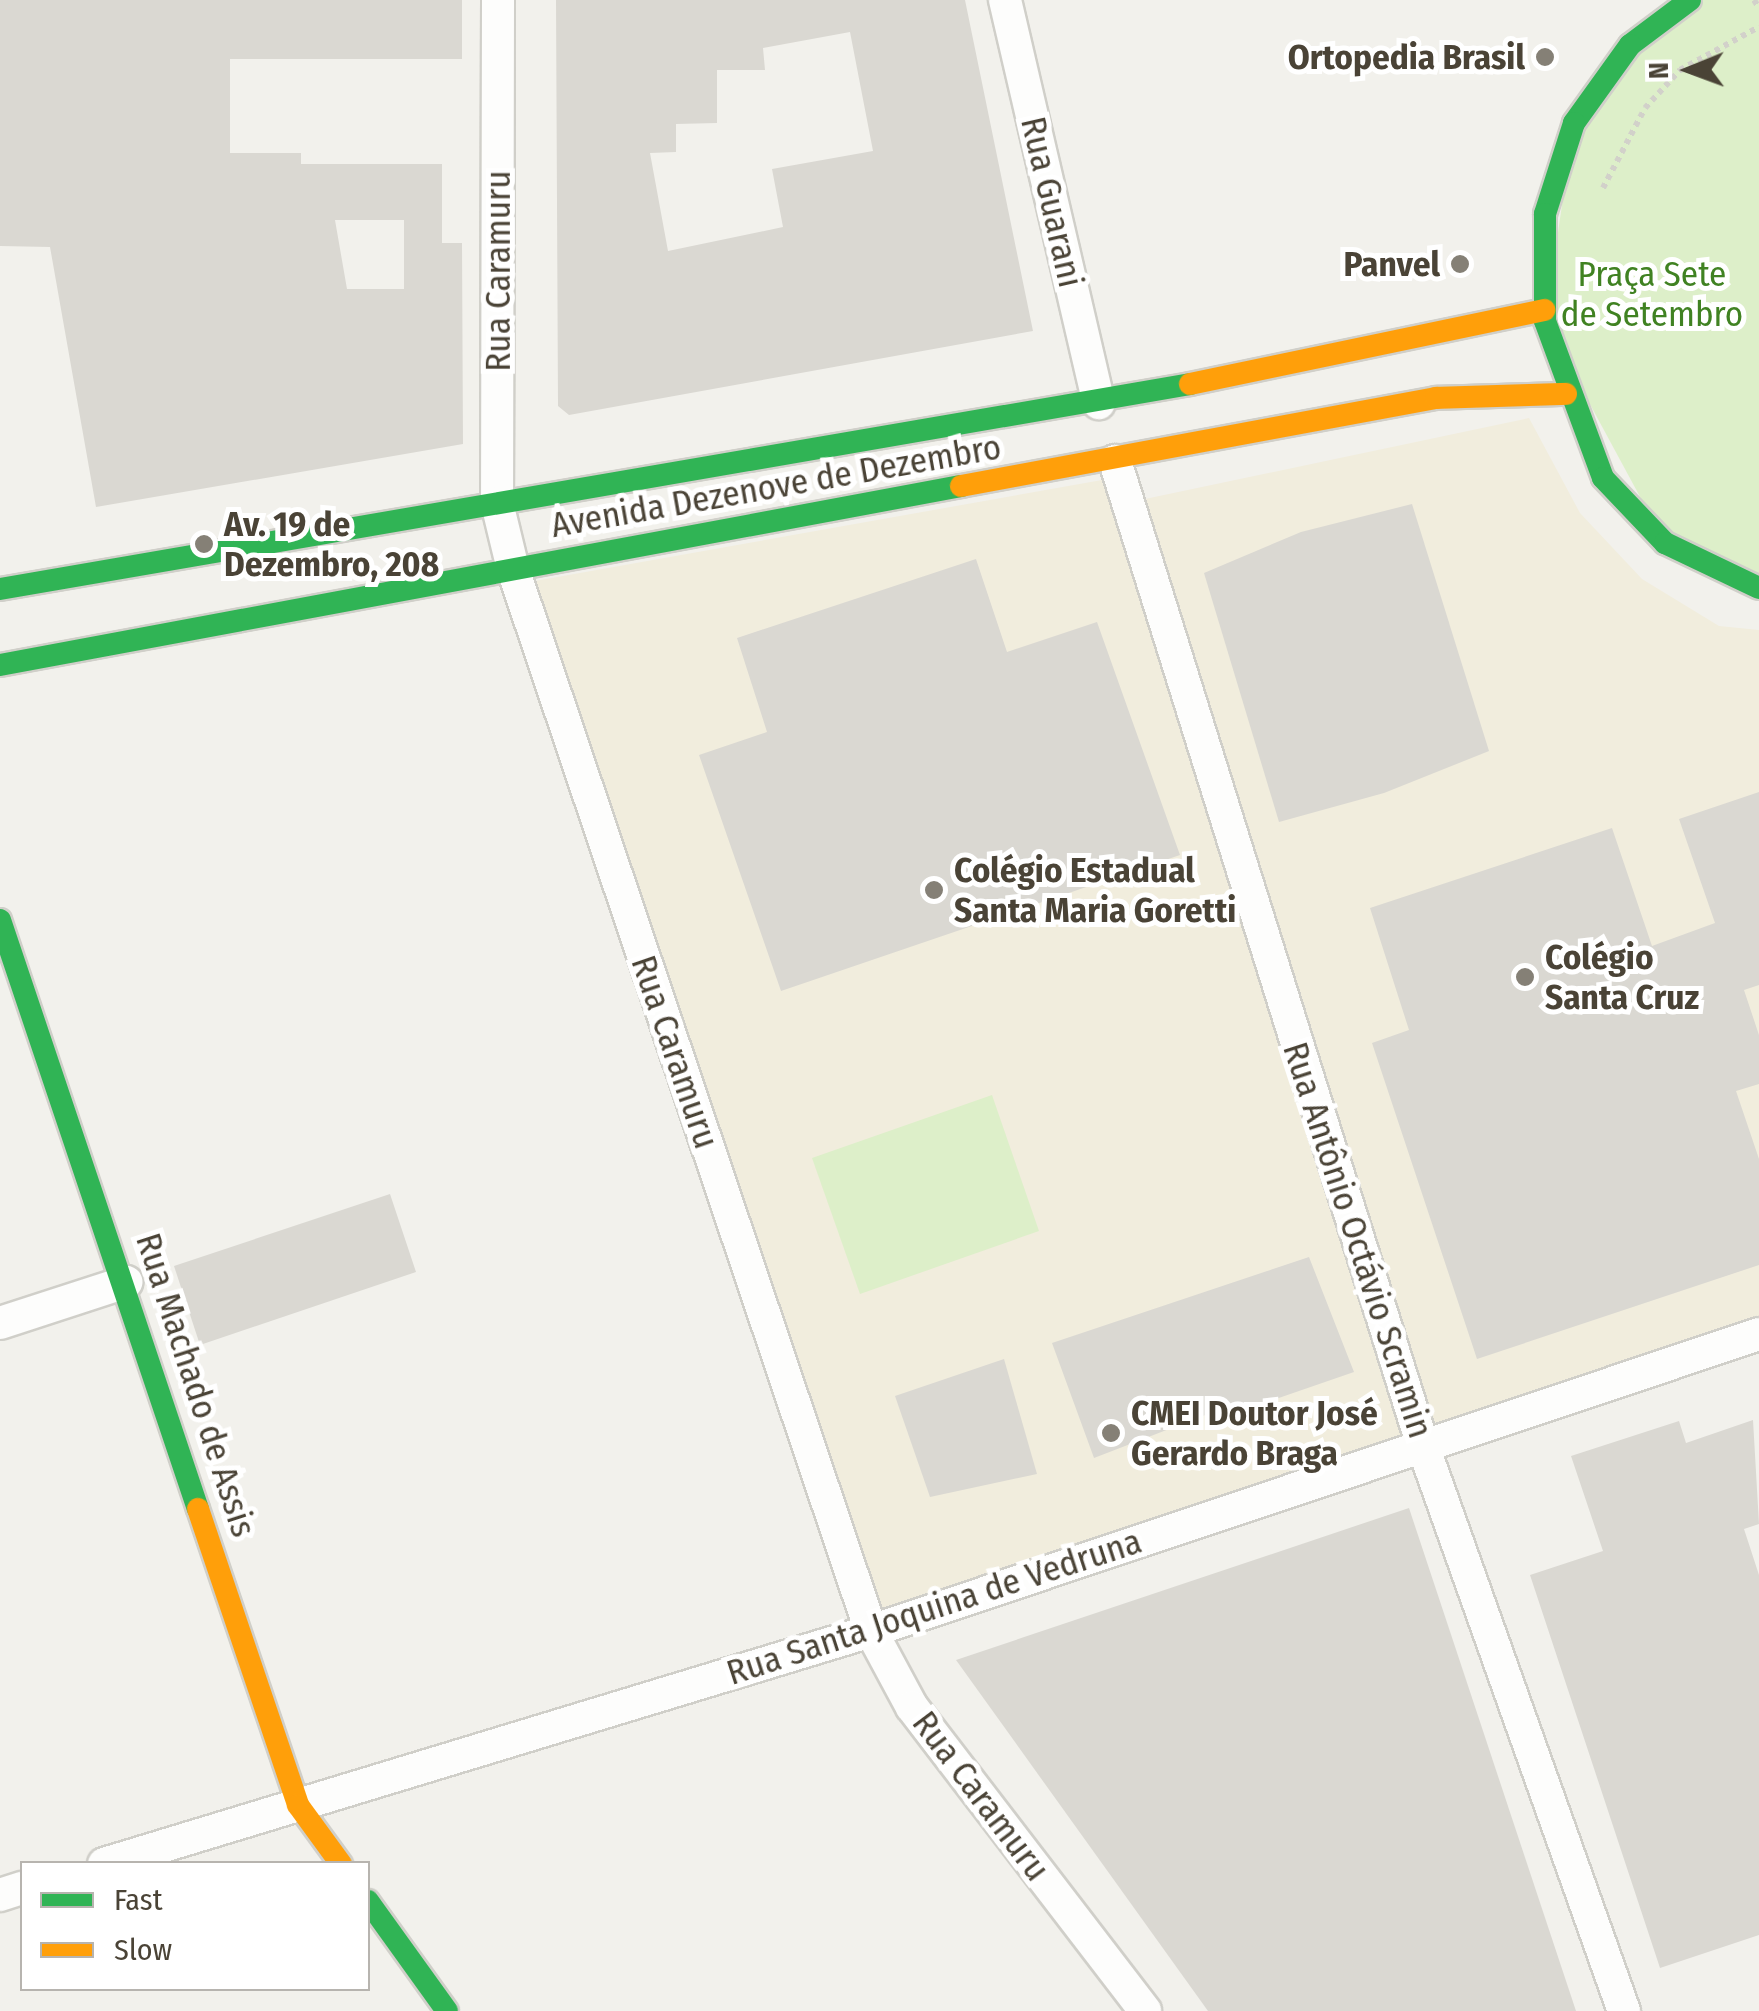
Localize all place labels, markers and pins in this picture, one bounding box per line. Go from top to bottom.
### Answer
place label: Ortopedia Brasil [1288,36,1525,78]
marker: Ortopedia Brasil [1534,46,1556,68]
place label: Panvel [1344,243,1440,285]
marker: Panvel [1449,253,1471,275]
place label: Av. 19 de Dezembro, 208 [224,503,439,585]
marker: Av. 19 de Dezembro, 208 [193,533,215,555]
place label: Colégio Estadual Santa Maria Goretti [954,849,1236,931]
marker: Colégio Estadual Santa Maria Goretti [923,879,945,901]
place label: Colégio Santa Cruz [1545,936,1699,1018]
marker: Colégio Santa Cruz [1514,966,1536,988]
place label: CMEI Doutor José Gerardo Braga [1131,1392,1378,1474]
marker: CMEI Doutor José Gerardo Braga [1100,1422,1122,1444]

